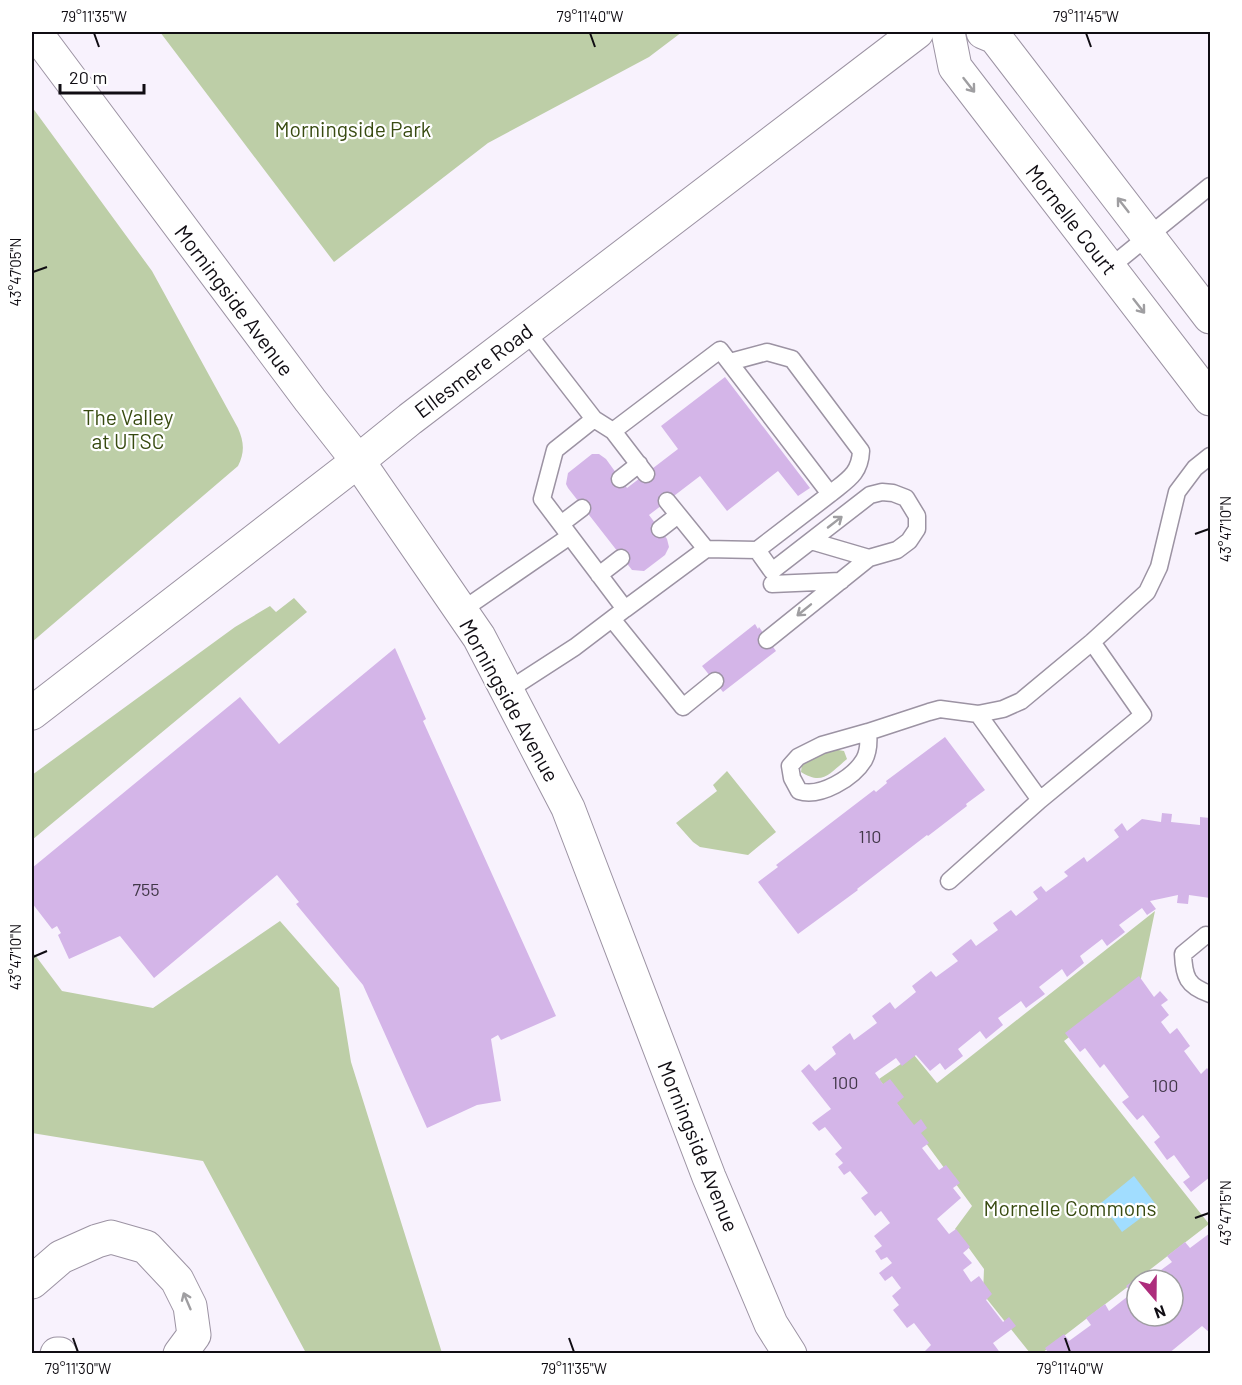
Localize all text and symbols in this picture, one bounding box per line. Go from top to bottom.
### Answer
text: 79°11'35"W [61,7,127,25]
text: 79°11'40"W [557,7,623,25]
text: 79°11'45"W [1053,7,1119,25]
scale bar [60,57,144,95]
text: 20 m [69,66,107,88]
one-way arrow [962,76,975,92]
park label: Morningside Park [275,116,431,141]
street label: Mornelle Court [1021,159,1123,279]
one-way arrow [1117,197,1130,213]
street label: Morningside Avenue [170,220,300,380]
text: 43°47'05"N [6,238,24,306]
one-way arrow [1132,298,1145,314]
street label: Ellesmere Road [409,318,537,422]
park label: The Valley at UTSC [83,404,174,453]
text: 43°47'10"N [1216,496,1234,562]
one-way arrow [827,516,843,529]
one-way arrow [796,604,812,617]
street label: Morningside Avenue [455,614,565,786]
house number: 110 [859,825,881,847]
house number: 755 [132,878,160,900]
text: 43°47'10"N [6,924,24,990]
street label: Morningside Avenue [653,1057,745,1235]
house number: 100 [832,1071,858,1093]
house number: 100 [1152,1074,1178,1096]
text: 43°47'15"N [1216,1180,1234,1246]
park label: Mornelle Commons [983,1195,1157,1220]
north arrow [1125,1268,1185,1328]
one-way arrow [181,1292,192,1311]
text: N [1152,1302,1169,1323]
text: 79°11'30"W [45,1359,111,1377]
text: 79°11'35"W [541,1359,607,1377]
text: 79°11'40"W [1037,1359,1103,1377]

